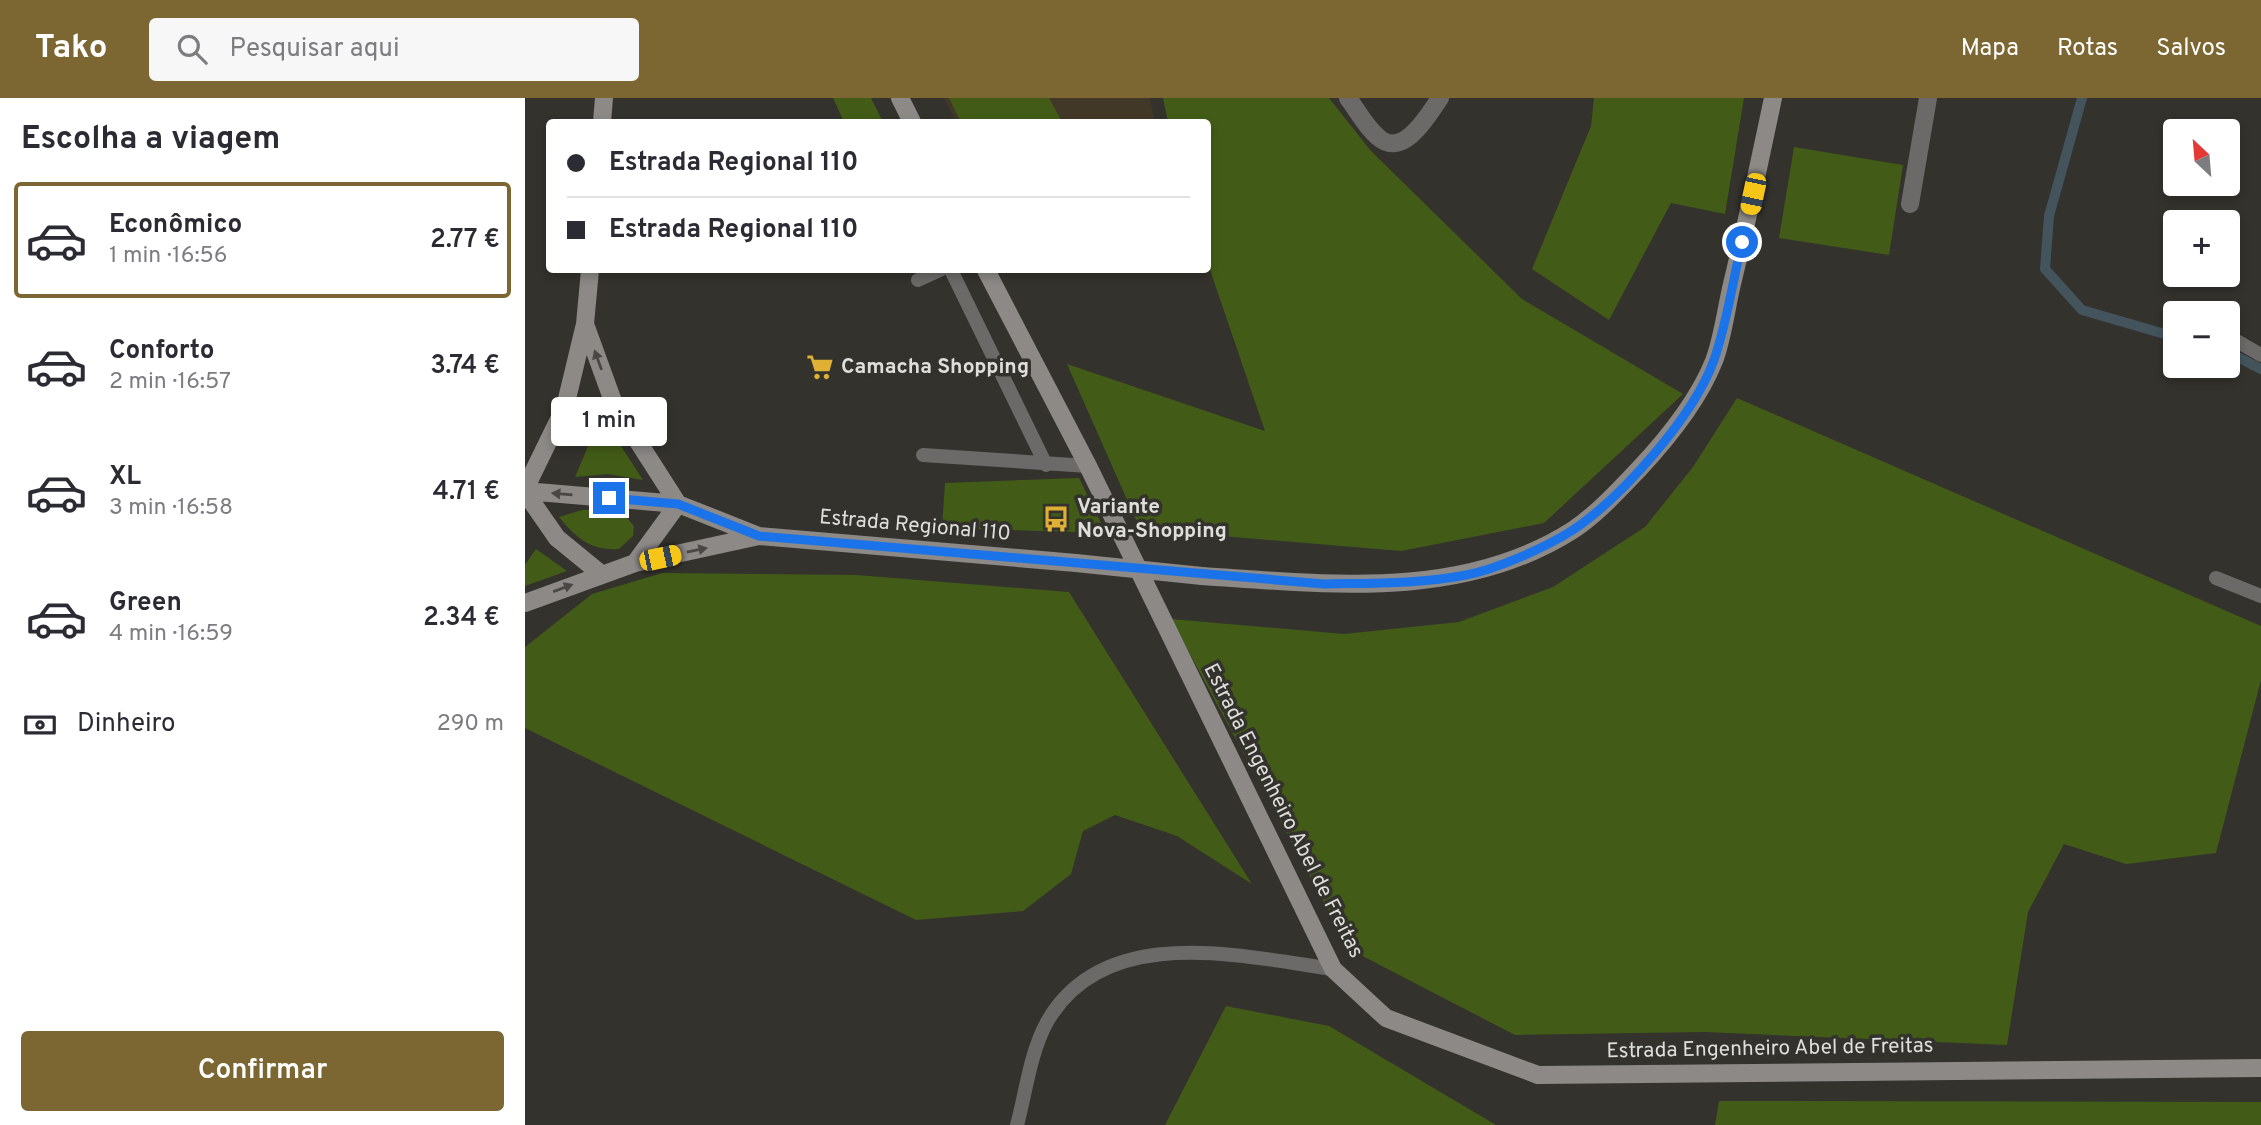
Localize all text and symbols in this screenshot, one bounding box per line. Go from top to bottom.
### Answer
search box [149,18,639,81]
text: Tako [35,28,107,70]
icon: search [173,30,211,68]
text: Pesquisar aqui [229,33,400,66]
text: Mapa [1961,34,2019,64]
text: Rotas [2057,34,2118,64]
text: Salvos [2156,34,2226,64]
north arrow [2163,119,2240,196]
map controls [2163,119,2240,378]
text: Escolha a viagem [21,120,280,160]
text: Estrada Regional 110 [609,147,858,180]
car [1739,171,1768,217]
icon: car [25,209,88,272]
text: Econômico [109,209,242,242]
button: + [2163,210,2240,287]
text: Estrada Regional 110 [609,214,858,247]
text: 2.77 € [430,224,500,257]
route start [1726,226,1758,258]
text: 1 min · 16:56 [109,242,228,271]
button: − [2163,301,2240,378]
icon: car [25,335,88,398]
text: Conforto [109,335,215,368]
one-way arrow [592,349,603,370]
text: 3.74 € [430,350,500,383]
supermarket icon: Camacha Shopping [805,352,835,382]
place label: Camacha Shopping [841,354,1029,381]
text: 2 min · 16:57 [109,368,231,397]
callout: 1 min [551,396,667,446]
text: 1 min [582,407,636,436]
icon: car [25,461,88,524]
text: XL [109,461,141,494]
text: 4.71 € [433,476,500,509]
route end [593,482,625,514]
one-way arrow [550,488,572,499]
text: 3 min · 16:58 [109,494,233,523]
place label: Variante Nova-Shopping [1077,494,1227,545]
street label: Estrada Regional 110 [818,504,1012,548]
bus stop icon: Variante Nova-Shopping [1041,504,1071,534]
car [638,543,683,573]
one-way arrow [686,544,708,555]
one-way arrow [553,583,574,594]
icon: car [25,587,88,650]
text: Green [109,587,182,620]
text: 2.34 € [423,602,500,635]
text: 4 min · 16:59 [109,620,233,649]
street label: Estrada Engenheiro Abel de Freitas [1197,659,1369,963]
icon: cash [21,706,59,744]
text: Dinheiro [77,708,176,741]
text: 290 m [437,710,504,739]
button: Confirmar [21,1031,504,1111]
street label: Estrada Engenheiro Abel de Freitas [1606,1033,1934,1065]

